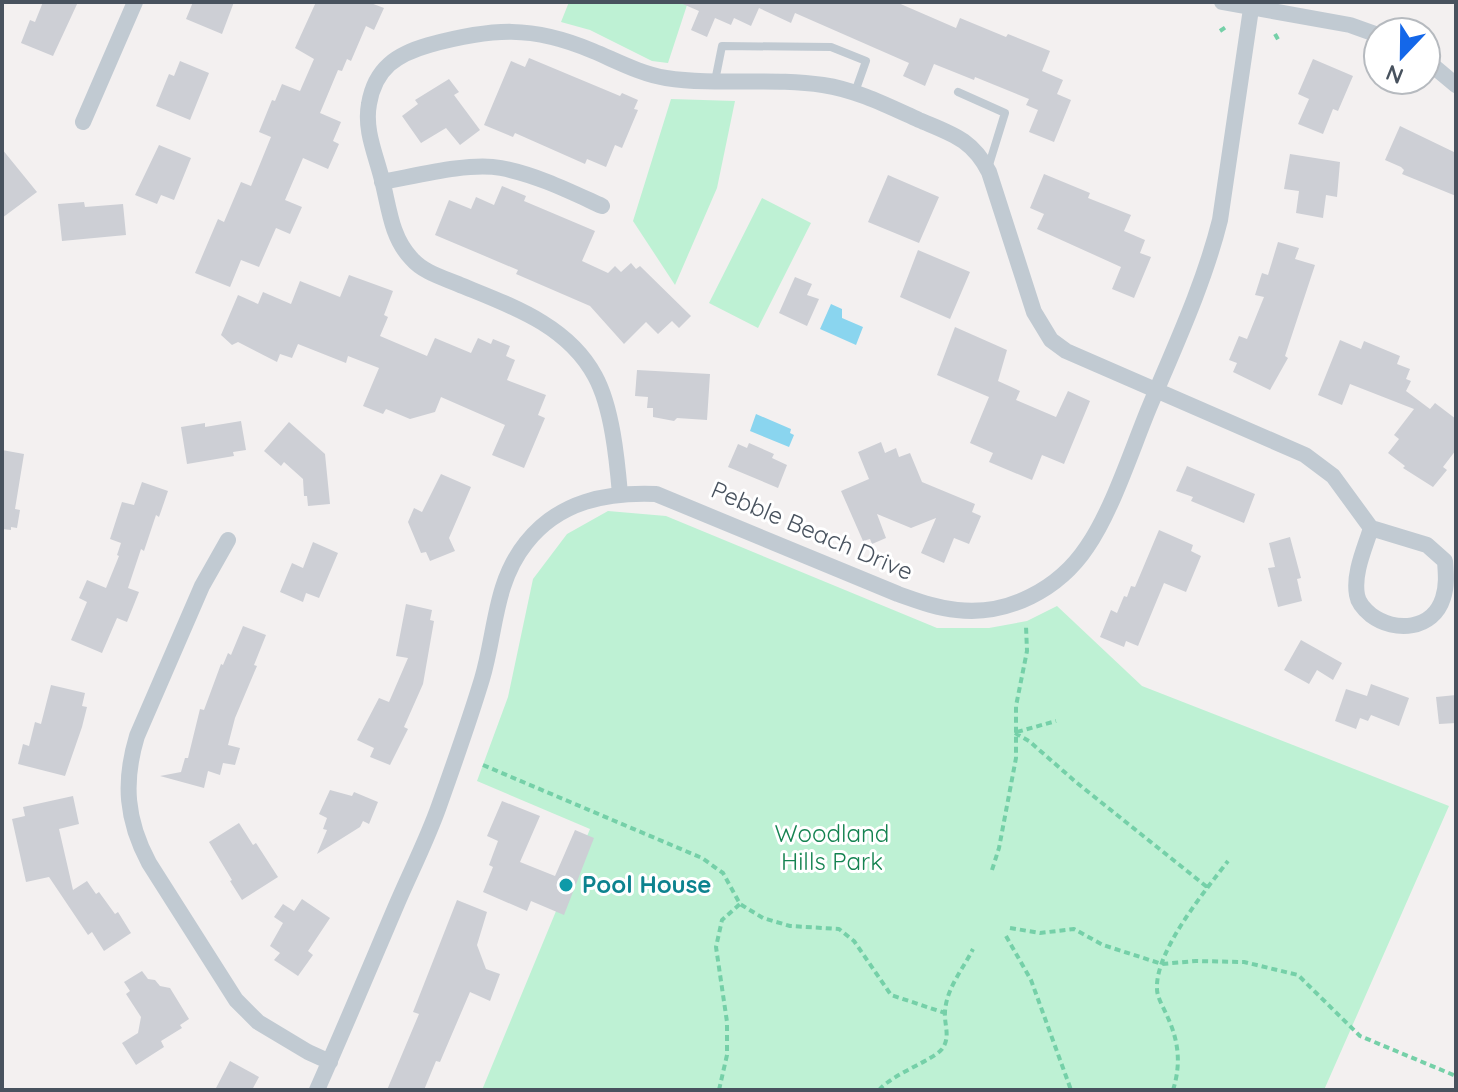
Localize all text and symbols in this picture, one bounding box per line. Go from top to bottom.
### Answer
north arrow [1362,16,1442,96]
text: N [1382,59,1407,91]
street label: Pebble Beach Drive [707,474,918,586]
park label: Woodland Hills Park [775,818,889,876]
place label: Pool House [582,869,711,899]
marker: Pool House [557,876,575,894]

